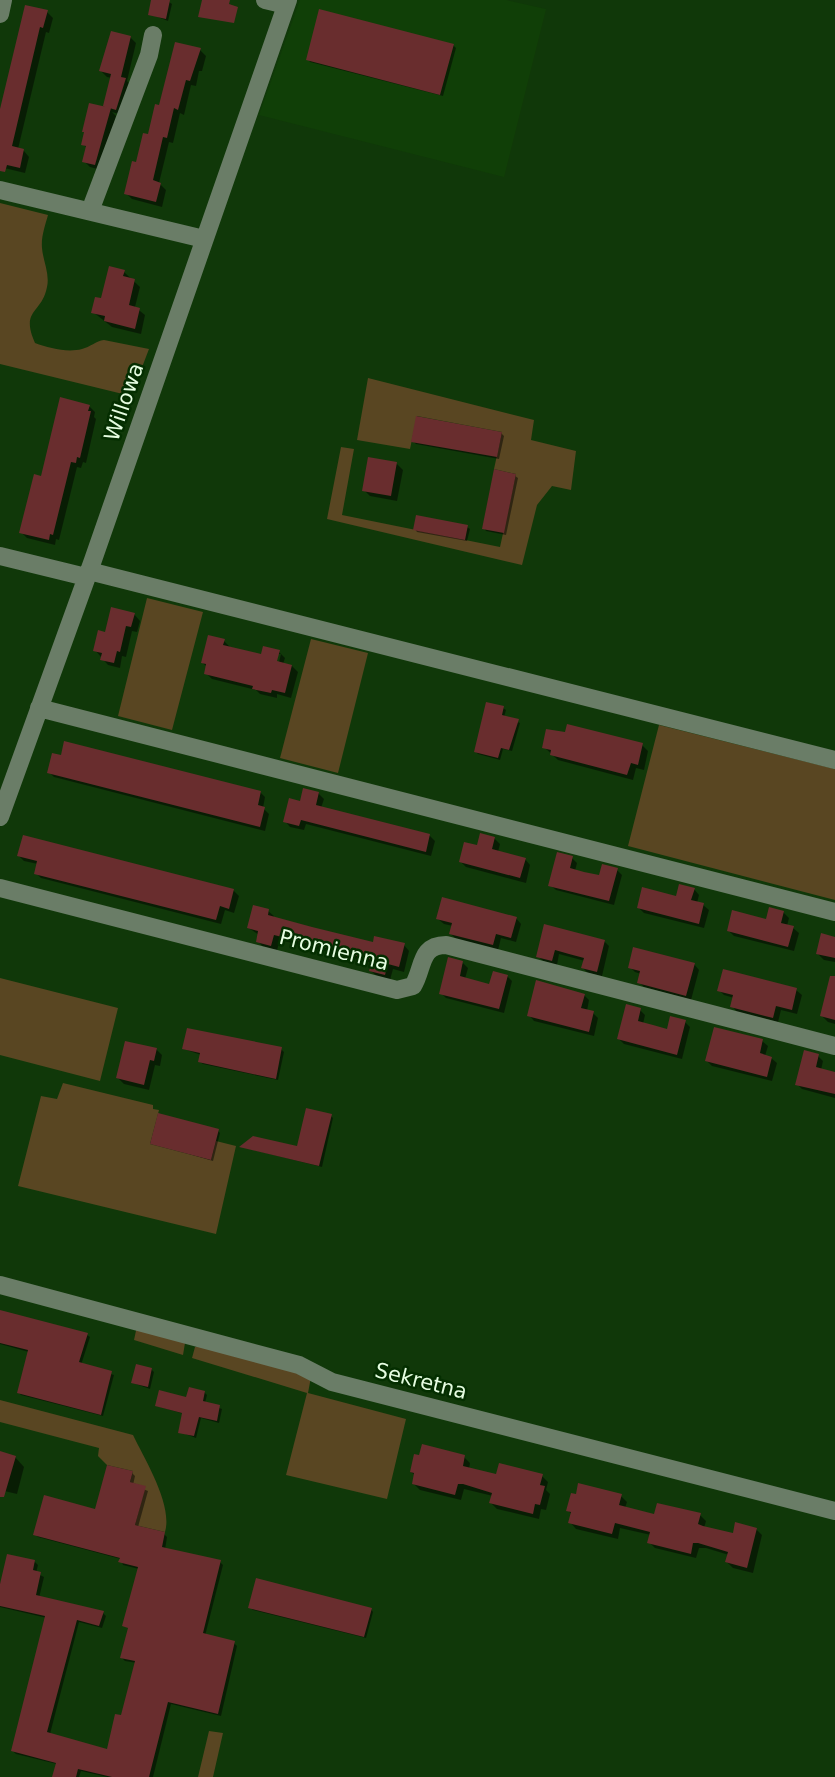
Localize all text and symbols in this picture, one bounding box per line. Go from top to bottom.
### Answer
street label: Willowa [100,360,148,444]
street label: Promienna [277,925,391,975]
street label: Sekretna [373,1358,469,1404]

